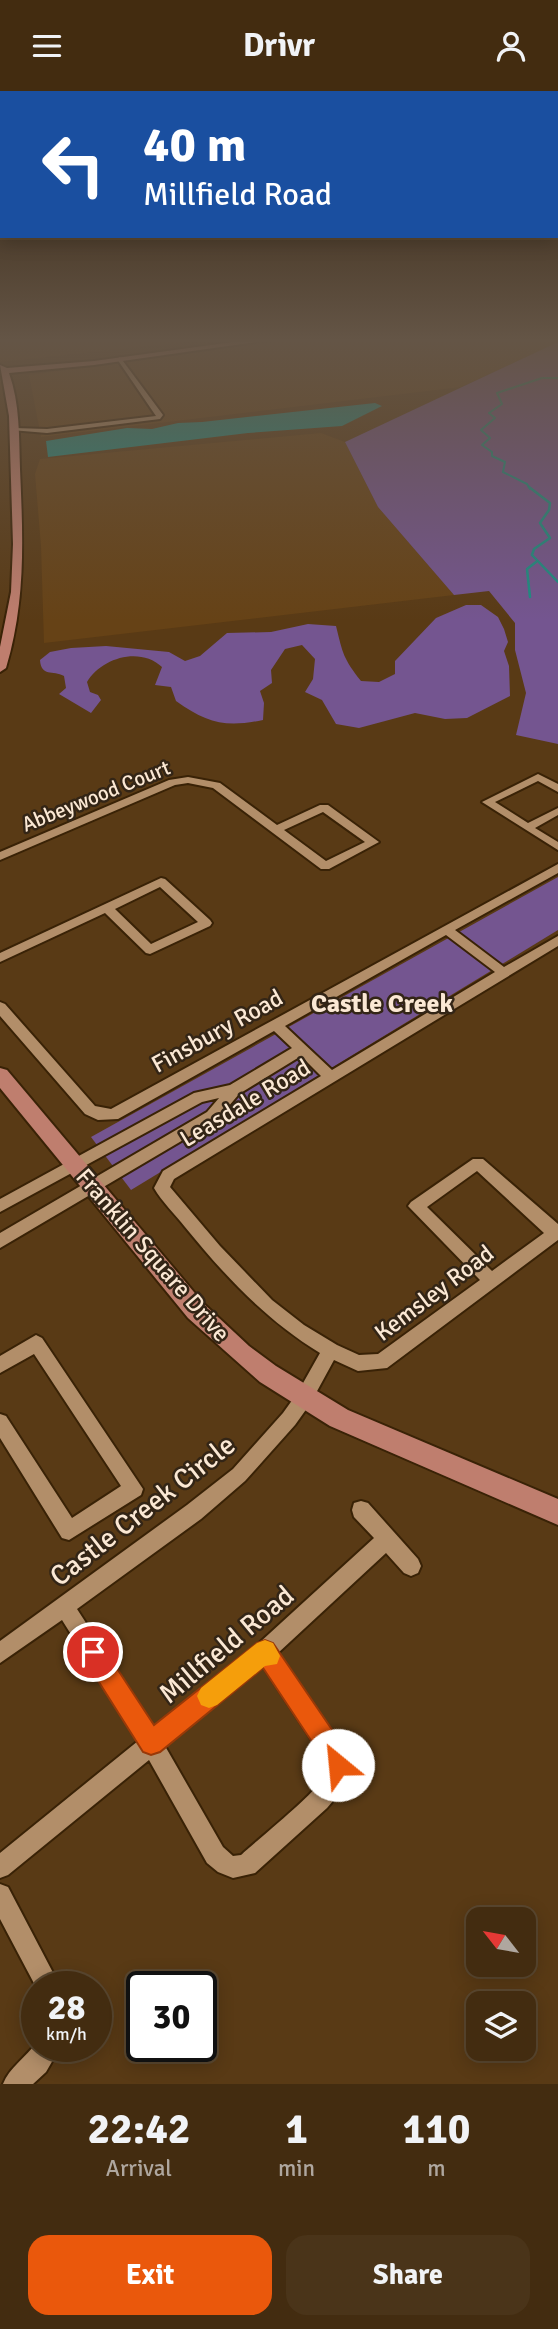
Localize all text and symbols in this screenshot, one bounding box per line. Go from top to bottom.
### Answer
text: Drivr [243,26,315,65]
icon: menu [28,27,66,65]
icon: person [492,27,530,65]
text: 40 m [143,115,246,175]
icon: left [28,119,119,210]
text: Millfield Road [143,175,332,214]
street label: Abbeywood Court [18,754,174,838]
street label: Finsbury Road [146,983,288,1079]
district label: Castle Creek [311,988,454,1020]
street label: Leasdale Road [174,1052,316,1154]
street label: Franklin Square Drive [69,1162,237,1348]
street label: Kemsley Road [368,1238,500,1348]
street label: Castle Creek Circle [43,1428,242,1594]
street label: Millfield Road [152,1579,301,1711]
pin [63,1622,123,1682]
icon: arrive [74,1633,112,1671]
position arrow [301,1728,375,1802]
north arrow [466,1907,536,1977]
map controls [466,1907,536,2061]
speed limit sign: 30 [126,1971,217,2062]
text: 28 [48,1986,85,2029]
button: layers [466,1991,536,2061]
text: km/h [46,2023,87,2045]
text: 22:42 [87,2104,191,2155]
text: 1 [285,2104,308,2155]
text: 110 [402,2104,471,2155]
text: Arrival [106,2154,172,2183]
text: min [278,2154,315,2183]
text: m [427,2154,446,2183]
button: Exit [28,2235,272,2315]
button: Share [286,2235,530,2315]

